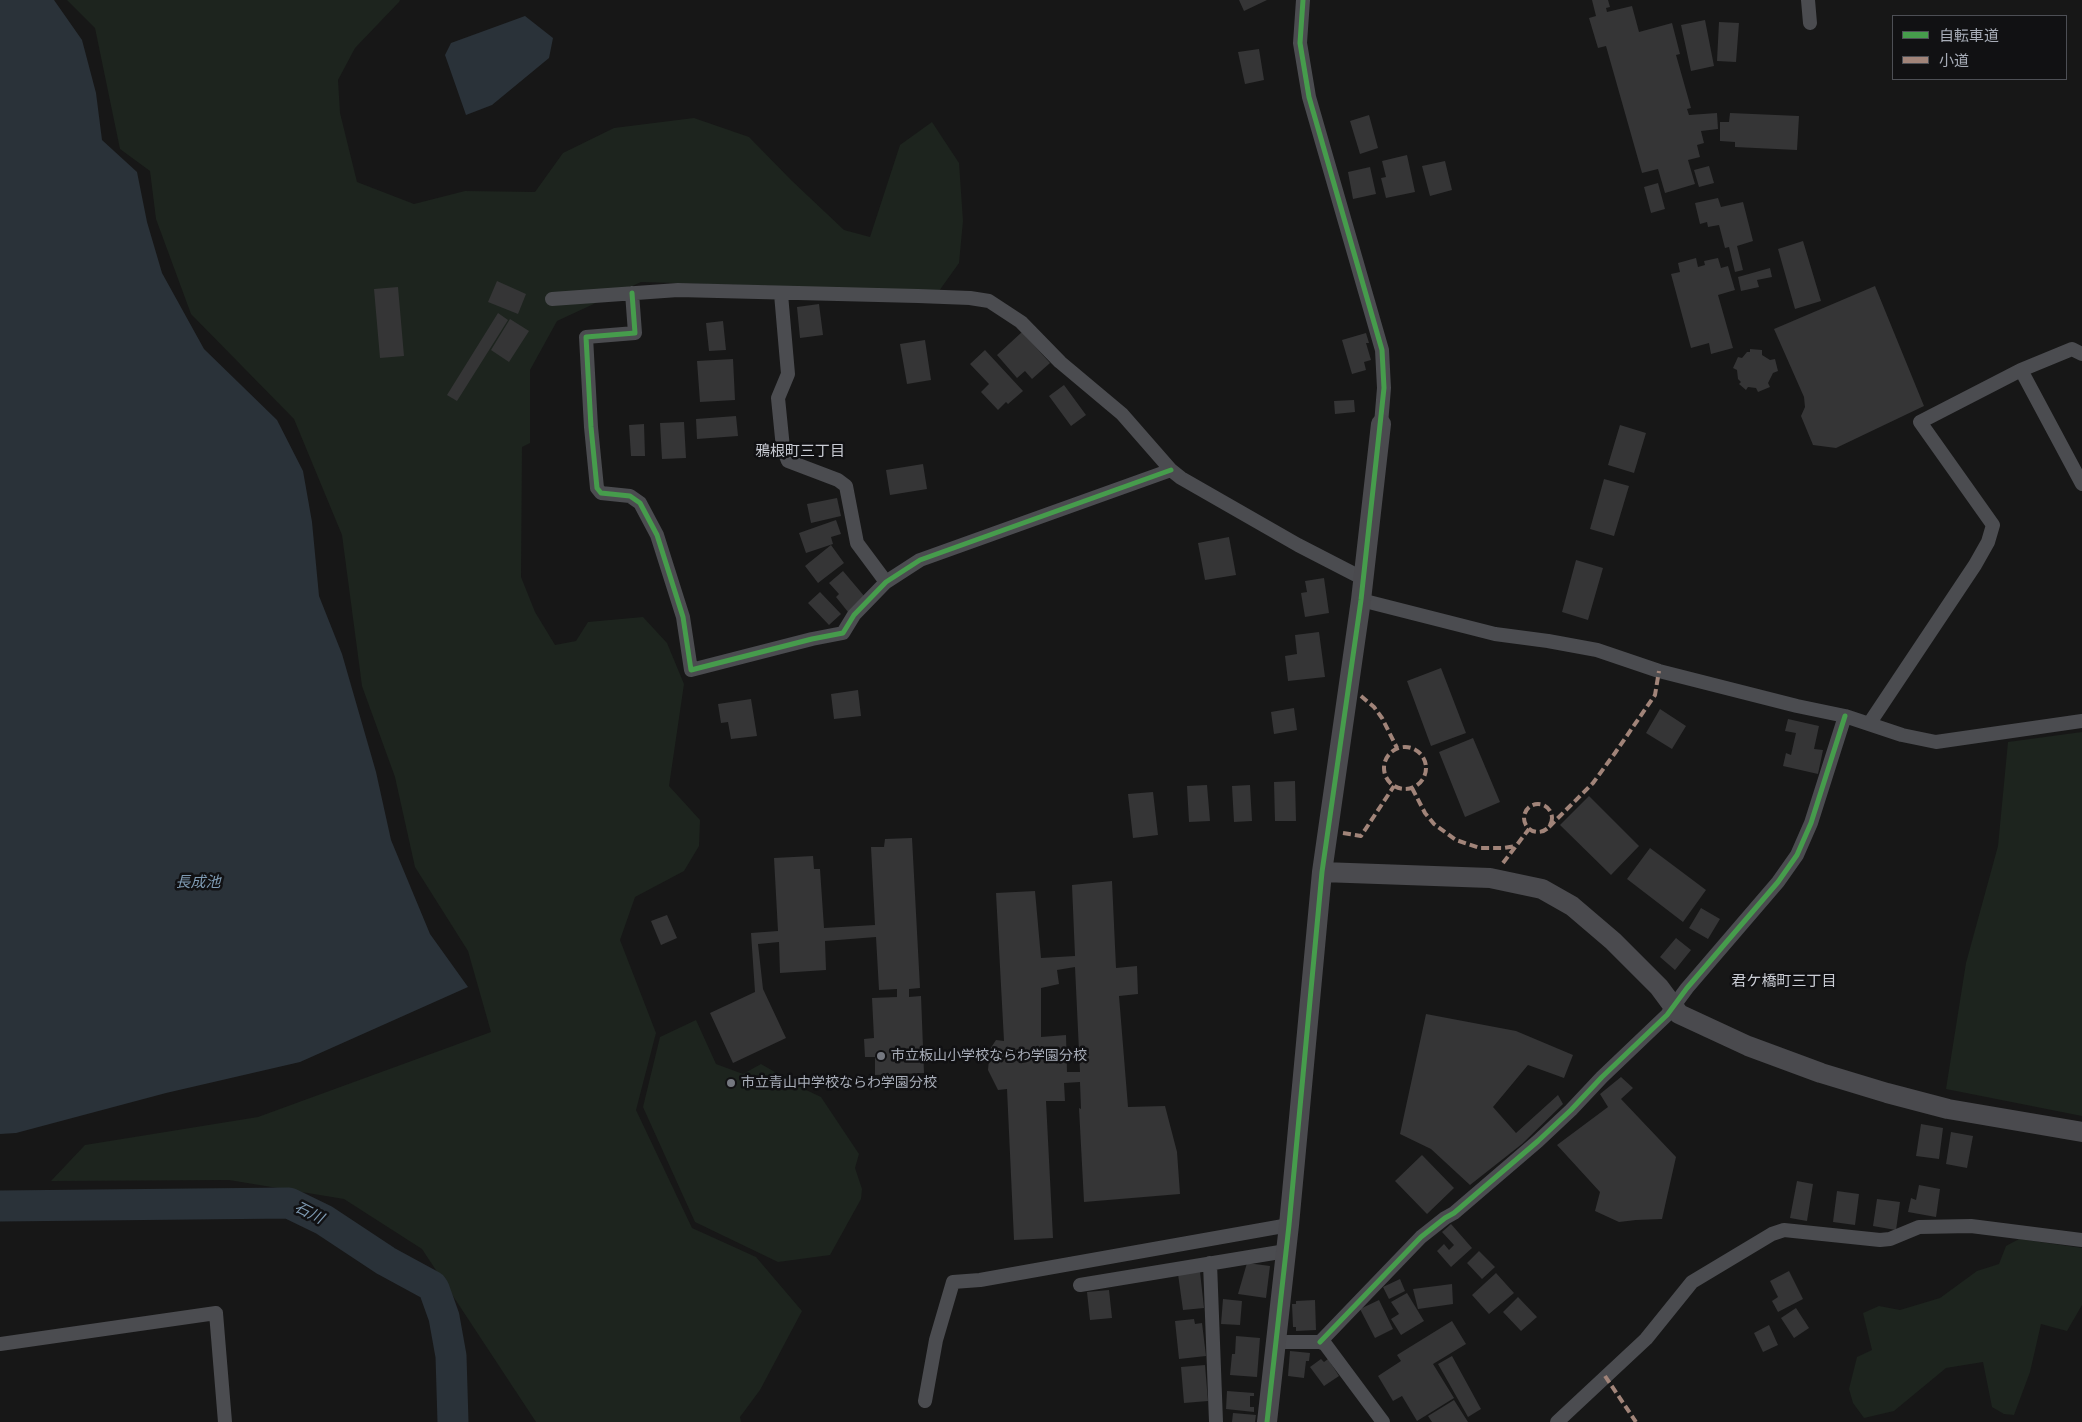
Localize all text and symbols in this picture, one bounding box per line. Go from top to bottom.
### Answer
legend [1892,15,2067,80]
text: 自転車道 [1939,26,1999,45]
text: 小道 [1939,51,1969,70]
district label: 鴉根町三丁目 [755,442,845,460]
water label: 長成池 [176,873,220,891]
district label: 君ケ橋町三丁目 [1732,972,1836,990]
place label: 市立板山小学校ならわ学園分校 [891,1048,1087,1064]
marker: 市立板山小学校ならわ学園分校 [875,1050,887,1062]
place label: 市立青山中学校ならわ学園分校 [741,1075,937,1091]
marker: 市立青山中学校ならわ学園分校 [725,1077,737,1089]
water label: 石川 [292,1198,326,1228]

